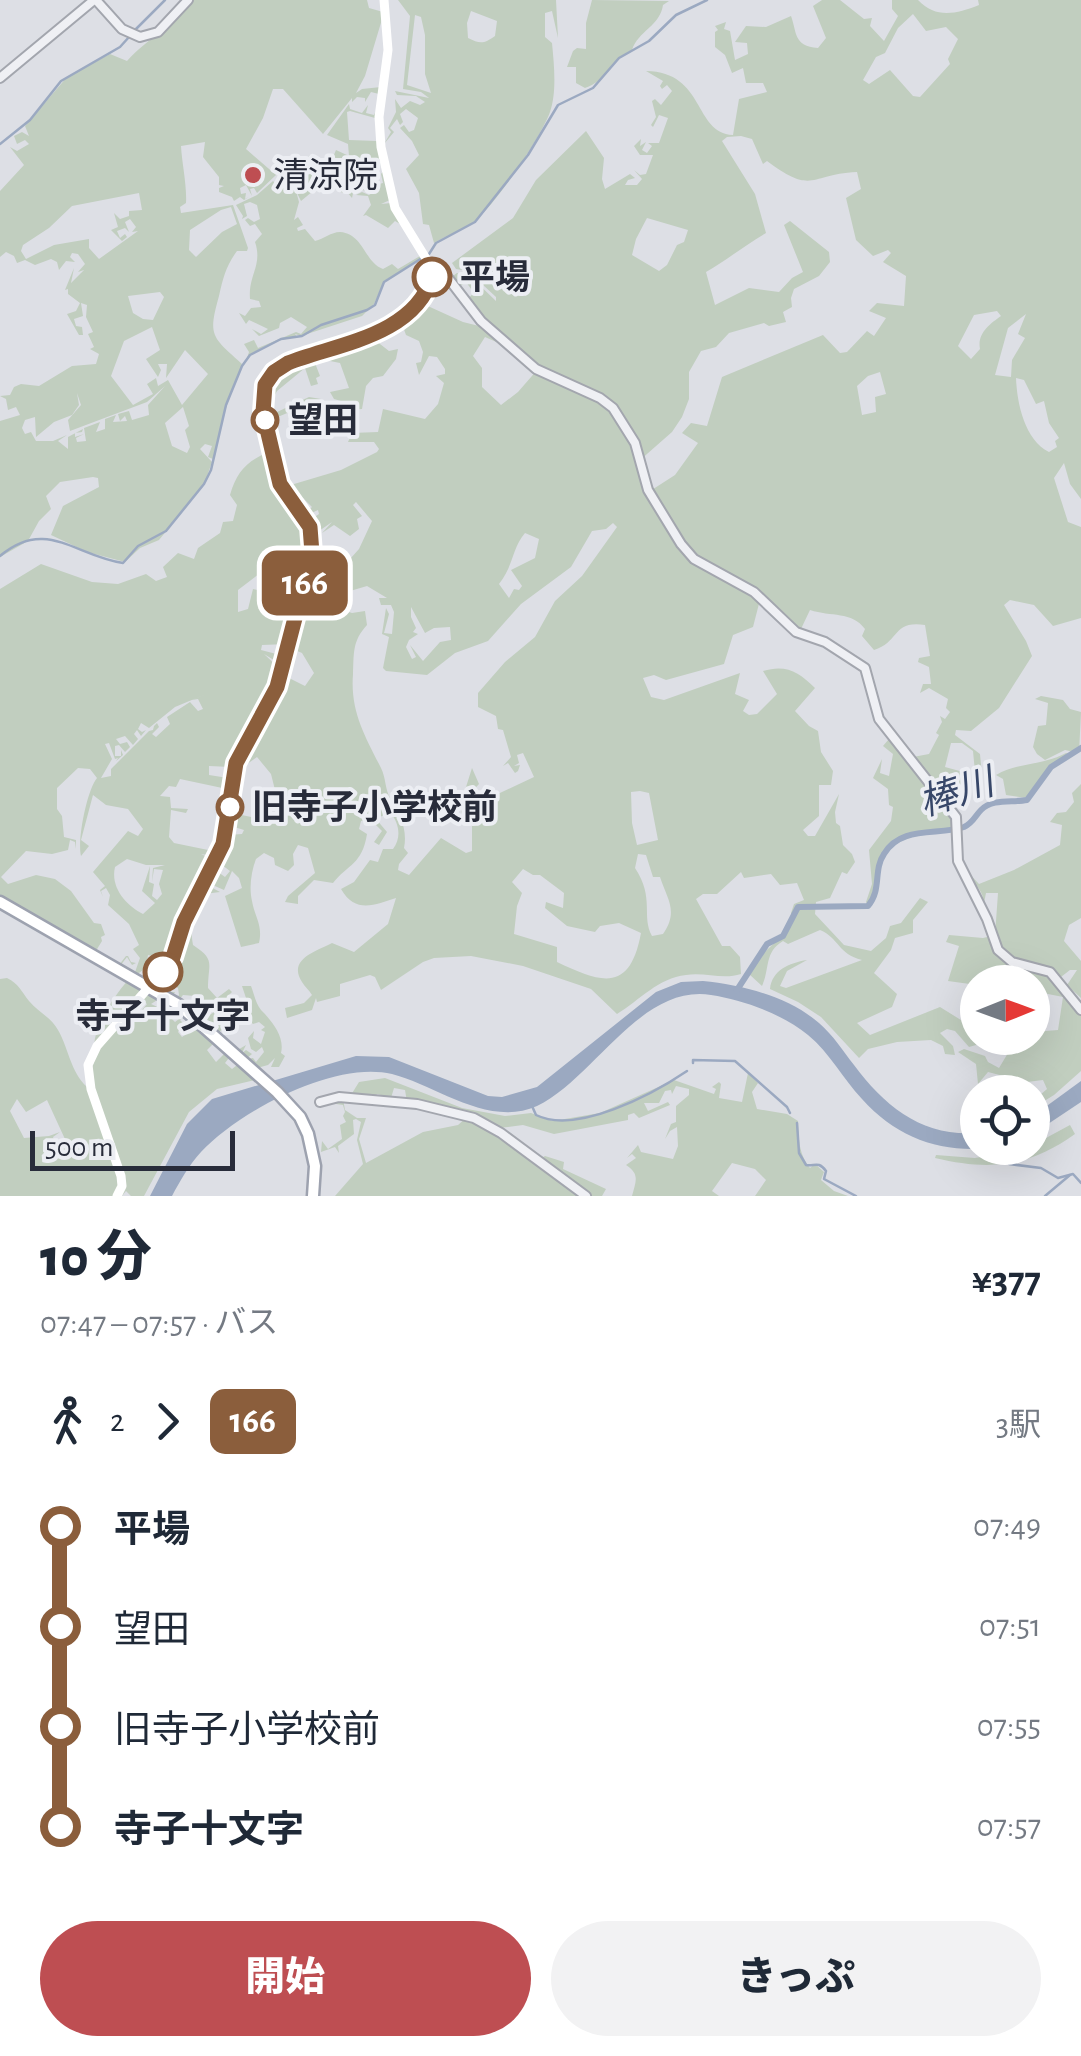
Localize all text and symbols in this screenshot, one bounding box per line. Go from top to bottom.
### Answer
place label: 清涼院 [273,157,378,194]
marker: 清涼院 [242,164,264,186]
marker: 平場 [413,258,451,296]
place label: 平場 [460,259,530,296]
place label: 望田 [288,402,358,439]
marker: 望田 [252,407,278,433]
line badge: 166 [248,550,362,616]
text: 166 [282,566,328,601]
water label: 棒川 [914,761,1002,824]
place label: 旧寺子小学校前 [252,788,497,826]
marker: 旧寺子小学校前 [217,794,243,820]
marker: 寺子十文字 [144,953,182,991]
north arrow [960,965,1050,1055]
map controls [960,965,1050,1165]
place label: 寺子十文字 [75,998,251,1035]
button: locate [960,1075,1050,1165]
scale bar [30,1126,235,1170]
text: 500 m [45,1134,113,1162]
text: 10 分 [40,1231,152,1286]
text: ¥377 [972,1262,1041,1300]
text: 07:47 – 07:57 · バス [40,1307,278,1339]
icon: walk [40,1394,95,1449]
icon: forward [140,1394,195,1449]
text: 166 [230,1404,276,1439]
text: 2 [110,1405,125,1437]
text: 3駅 [996,1409,1041,1441]
text: 07:49 [973,1510,1041,1542]
text: 平場 [114,1512,190,1550]
text: 07:51 [979,1610,1041,1642]
text: 望田 [114,1612,190,1650]
text: 07:55 [977,1710,1041,1742]
text: 旧寺子小学校前 [114,1712,380,1750]
text: 07:57 [977,1810,1041,1842]
text: 寺子十文字 [114,1812,304,1850]
button: 開始 [40,1921,531,2036]
button: きっぷ [551,1921,1041,2036]

